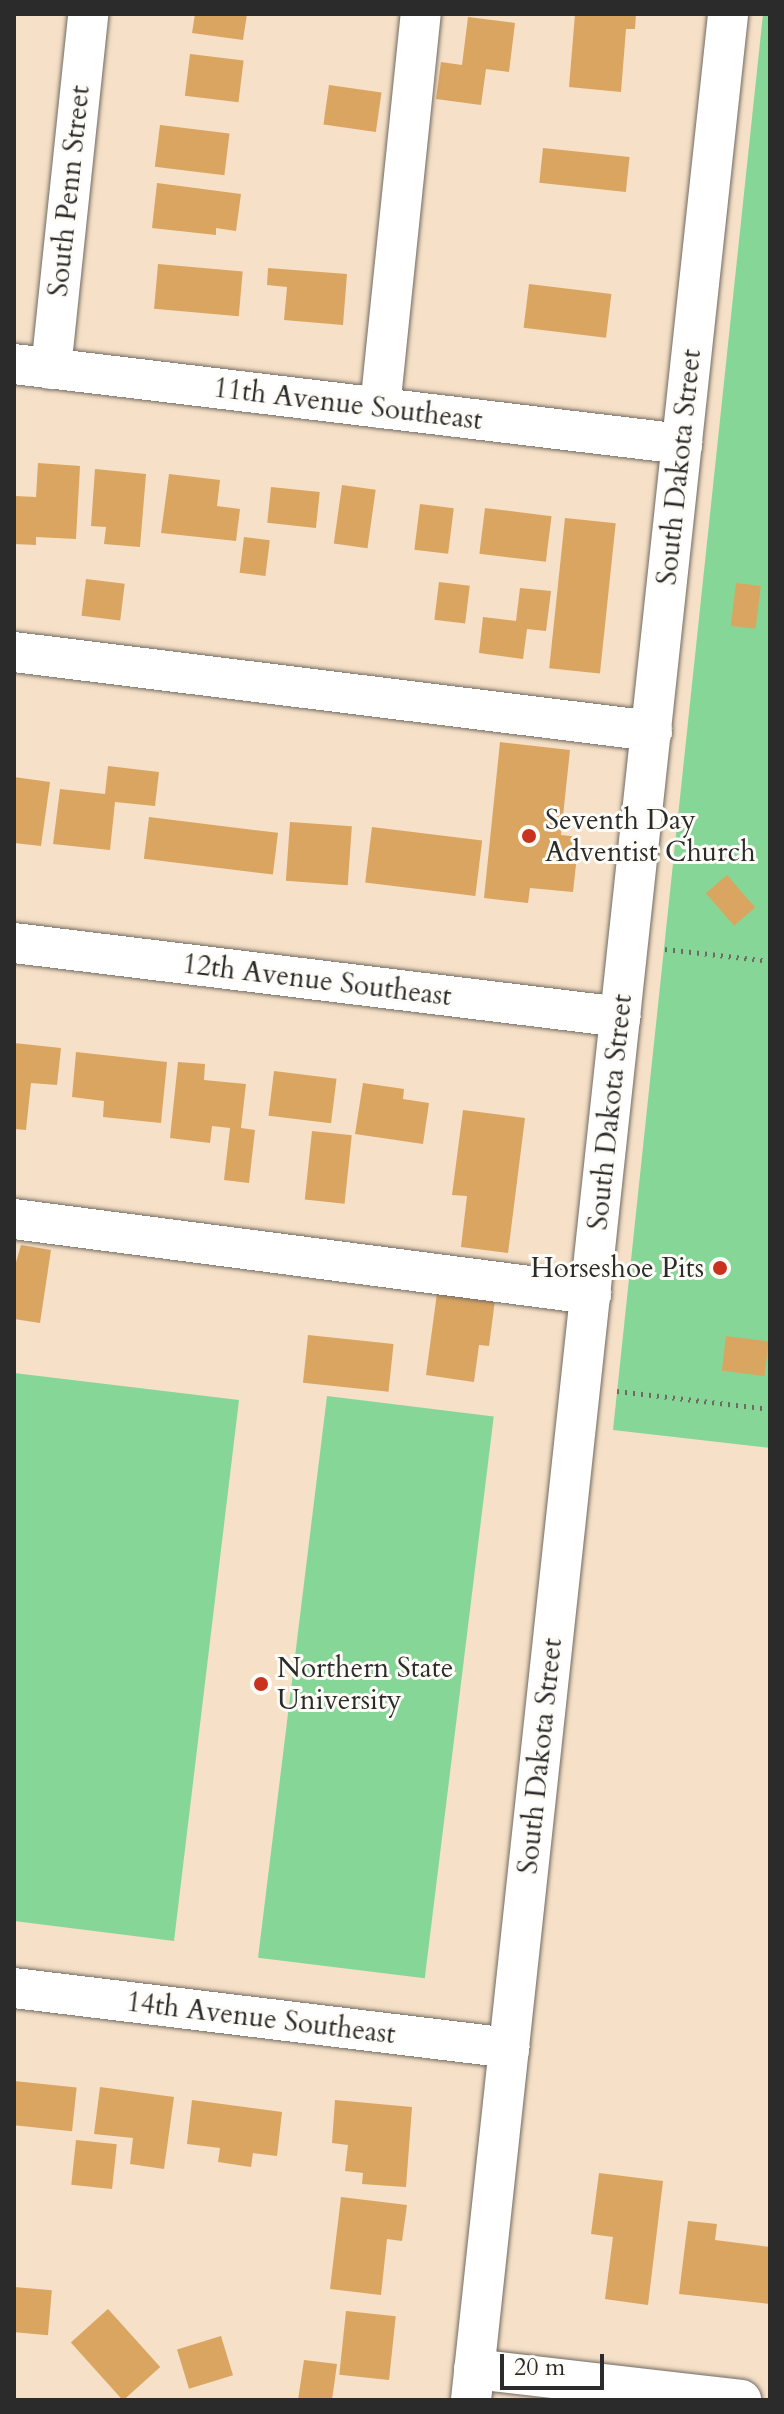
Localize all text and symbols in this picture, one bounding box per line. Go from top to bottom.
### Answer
street label: South Penn Street [41,84,97,298]
street label: South Dakota Street [650,347,708,587]
street label: 11th Avenue Southeast [212,371,484,437]
place label: Seventh Day Adventist Church [545,803,756,869]
marker: Seventh Day Adventist Church [520,827,538,845]
street label: 12th Avenue Southeast [181,947,453,1013]
street label: South Dakota Street [581,992,639,1232]
place label: Horseshoe Pits [530,1251,704,1285]
marker: Horseshoe Pits [711,1259,729,1277]
street label: South Dakota Street [511,1636,569,1876]
place label: Northern State University [277,1651,453,1717]
marker: Northern State University [252,1675,270,1693]
street label: 14th Avenue Southeast [125,1985,397,2051]
scale bar [504,2338,608,2388]
text: 20 m [514,2351,565,2384]

